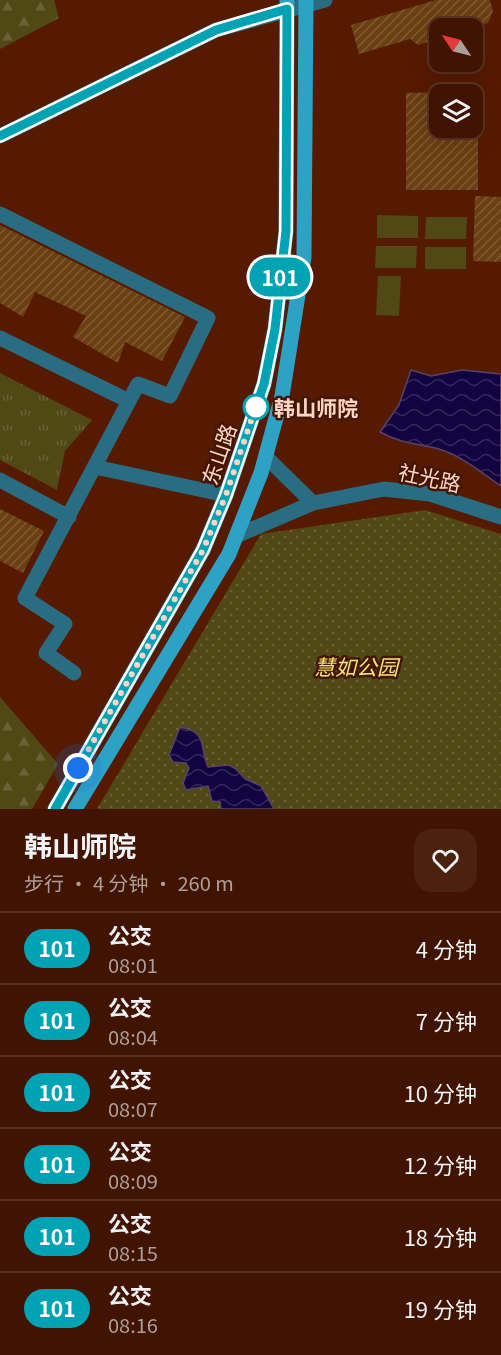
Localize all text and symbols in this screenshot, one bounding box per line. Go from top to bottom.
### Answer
north arrow [429,18,483,72]
map controls [429,18,483,138]
button: layers [429,84,483,138]
line badge: 101 [246,258,314,296]
text: 101 [261,262,299,292]
place label: 韩山师院 [274,392,358,422]
marker: 韩山师院 [243,394,269,420]
street label: 东山路 [194,419,242,489]
street label: 社光路 [396,456,464,498]
park label: 慧如公园 [314,651,401,681]
your location [63,753,93,783]
text: 韩山师院 [24,825,136,865]
button: heart [414,829,477,892]
text: 步行 · 4 分钟 · 260 m [24,868,234,897]
text: 公交 [108,918,152,950]
text: 4 分钟 [416,932,477,964]
text: 101 [38,933,76,963]
text: 08:01 [108,950,158,979]
text: 公交 [108,990,152,1022]
text: 7 分钟 [416,1004,477,1036]
text: 101 [38,1005,76,1035]
text: 08:04 [108,1022,158,1051]
text: 公交 [108,1062,152,1094]
text: 10 分钟 [404,1076,477,1108]
text: 101 [38,1077,76,1107]
text: 08:07 [108,1094,158,1123]
text: 公交 [108,1134,152,1166]
text: 12 分钟 [404,1148,477,1180]
text: 101 [38,1149,76,1179]
text: 08:09 [108,1166,158,1195]
text: 公交 [108,1206,152,1238]
text: 18 分钟 [404,1220,477,1252]
text: 101 [38,1221,76,1251]
text: 08:15 [108,1238,158,1267]
text: 公交 [108,1278,152,1310]
text: 19 分钟 [404,1292,477,1324]
text: 101 [38,1293,76,1323]
text: 08:16 [108,1310,158,1339]

